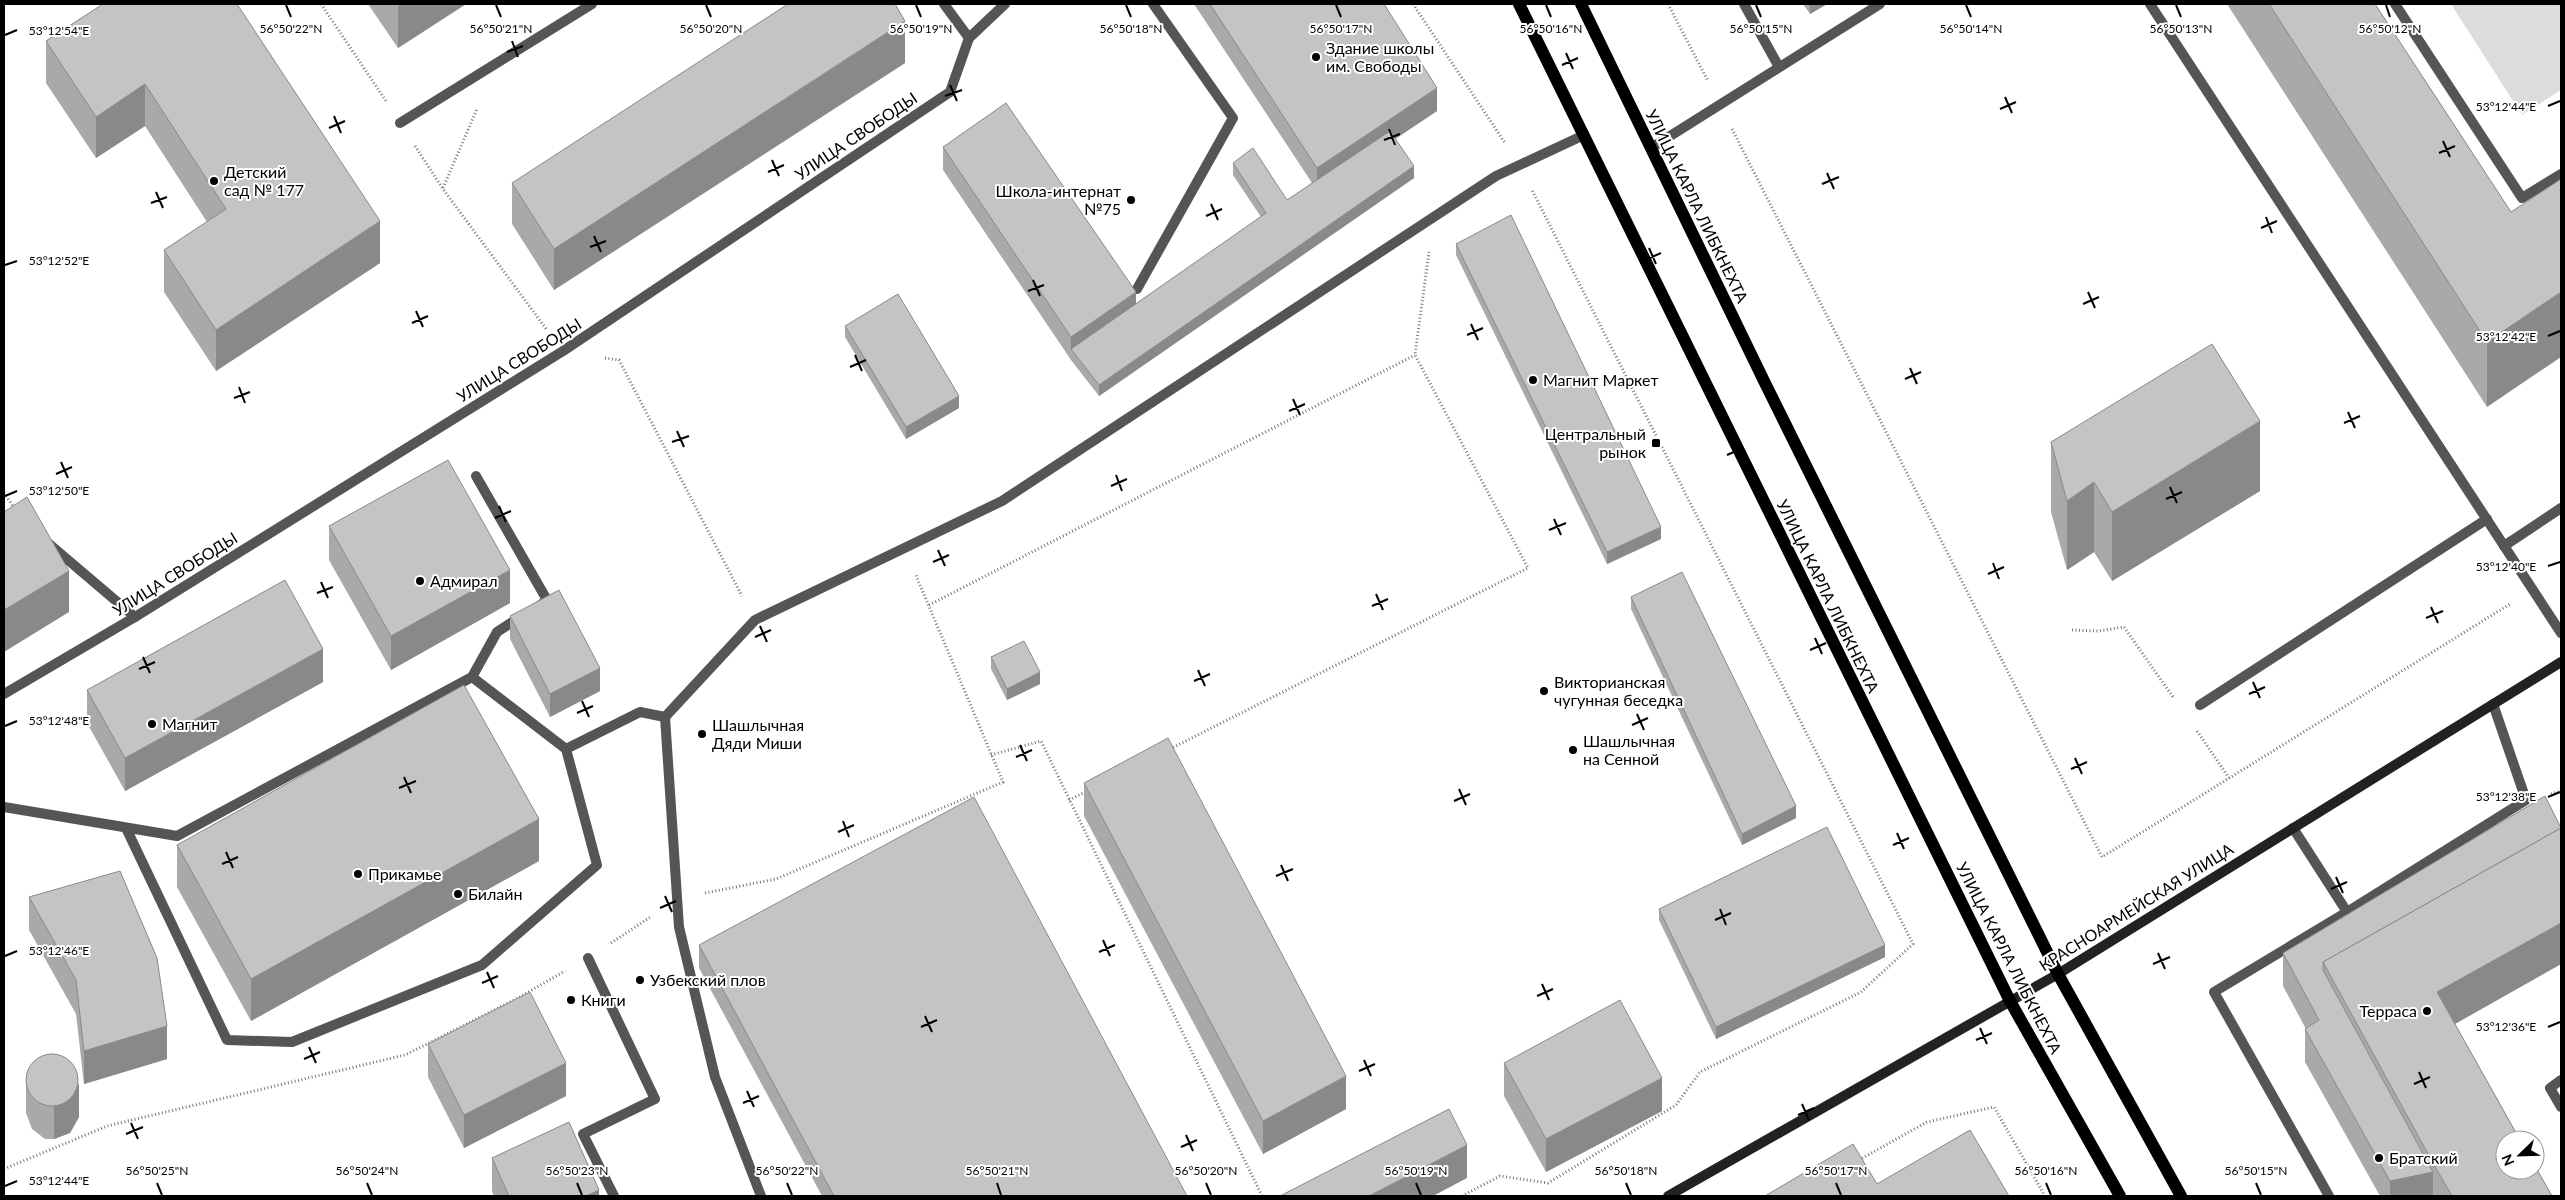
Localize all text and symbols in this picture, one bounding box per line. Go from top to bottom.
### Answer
text: 56°50'22"N [260,21,322,36]
text: 56°50'21"N [470,21,532,36]
text: 56°50'20"N [680,21,742,36]
text: 56°50'19"N [890,21,952,36]
text: 56°50'18"N [1100,21,1162,36]
text: 56°50'17"N [1310,21,1372,36]
text: 56°50'16"N [1520,21,1582,36]
text: 56°50'15"N [1730,21,1792,36]
text: 56°50'14"N [1940,21,2002,36]
text: 56°50'13"N [2150,21,2212,36]
text: 56°50'12"N [2359,21,2421,36]
text: 53°12'54"E [29,23,89,38]
place label: Здание школы им. Свободы [1326,38,1434,75]
marker: Здание школы им. Свободы [1310,51,1322,63]
street label: УЛИЦА СВОБОДЫ [791,88,920,184]
text: 53°12'44"E [2476,99,2536,114]
street label: УЛИЦА КАРЛА ЛИБКНЕХТА [1642,106,1753,306]
place label: Детский сад № 177 [224,162,304,199]
marker: Детский сад № 177 [208,175,220,187]
place label: Школа-интернат №75 [996,181,1121,218]
marker: Школа-интернат №75 [1125,194,1137,206]
text: 53°12'52"E [29,253,89,268]
street label: УЛИЦА СВОБОДЫ [453,314,585,406]
text: 53°12'42"E [2476,329,2536,344]
place label: Магнит Маркет [1543,370,1659,389]
marker: Магнит Маркет [1527,374,1539,386]
place label: Центральный рынок [1545,424,1647,461]
marker: Центральный рынок [1650,437,1662,449]
text: 53°12'50"E [29,483,89,498]
street label: УЛИЦА КАРЛА ЛИБКНЕХТА [1773,496,1884,696]
street label: УЛИЦА СВОБОДЫ [109,528,241,620]
text: 53°12'40"E [2476,559,2536,574]
place label: Адмирал [430,571,498,590]
marker: Адмирал [414,575,426,587]
place label: Викторианская чугунная беседка [1554,672,1683,709]
marker: Викторианская чугунная беседка [1538,685,1550,697]
text: 53°12'48"E [29,713,89,728]
place label: Магнит [162,714,218,733]
place label: Шашлычная Дяди Миши [712,715,804,752]
marker: Магнит [146,718,158,730]
marker: Шашлычная Дяди Миши [696,728,708,740]
place label: Шашлычная на Сенной [1583,731,1675,768]
marker: Шашлычная на Сенной [1567,744,1579,756]
text: 53°12'38"E [2476,789,2536,804]
street label: КРАСНОАРМЕЙСКАЯ УЛИЦА [2035,839,2236,974]
street label: УЛИЦА КАРЛА ЛИБКНЕХТА [1953,859,2066,1057]
place label: Прикамье [368,864,441,883]
marker: Прикамье [352,868,364,880]
place label: Билайн [468,884,523,903]
marker: Билайн [452,888,464,900]
text: 53°12'46"E [29,943,89,958]
place label: Узбекский плов [650,970,766,989]
marker: Узбекский плов [634,974,646,986]
place label: Книги [581,990,626,1009]
marker: Книги [565,994,577,1006]
place label: Терраса [2360,1001,2417,1020]
marker: Терраса [2421,1005,2433,1017]
text: 53°12'36"E [2476,1019,2536,1034]
north arrow [2495,1130,2545,1180]
place label: Братский [2389,1148,2458,1167]
marker: Братский [2373,1152,2385,1164]
text: N [2498,1152,2518,1169]
text: 56°50'25"N [126,1163,188,1178]
text: 56°50'24"N [336,1163,398,1178]
text: 56°50'23"N [546,1163,608,1178]
text: 56°50'22"N [756,1163,818,1178]
text: 56°50'21"N [966,1163,1028,1178]
text: 56°50'20"N [1175,1163,1237,1178]
text: 56°50'19"N [1385,1163,1447,1178]
text: 56°50'18"N [1595,1163,1657,1178]
text: 56°50'17"N [1805,1163,1867,1178]
text: 56°50'16"N [2015,1163,2077,1178]
text: 56°50'15"N [2225,1163,2287,1178]
text: 53°12'44"E [29,1173,89,1188]

